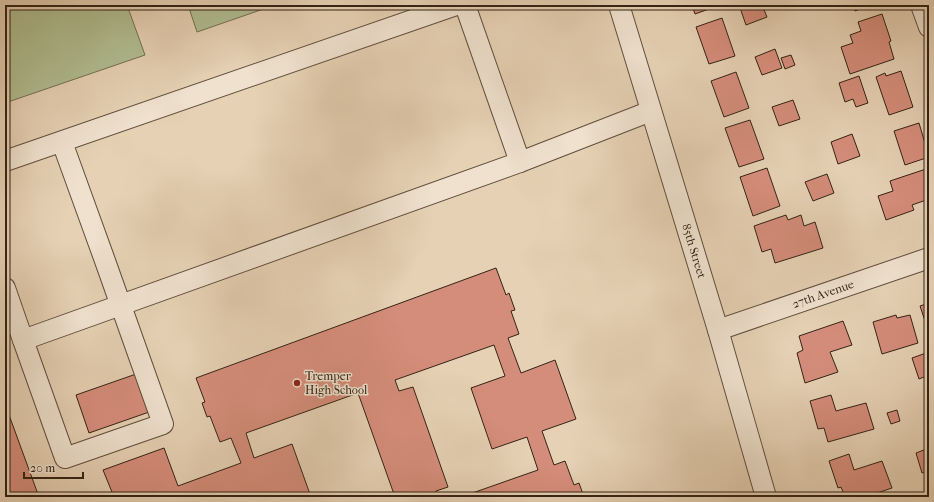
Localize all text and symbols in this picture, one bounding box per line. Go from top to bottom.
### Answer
street label: 85th Street [679,222,709,281]
street label: 27th Avenue [790,277,856,311]
place label: Tremper High School [305,369,368,397]
marker: Tremper High School [292,378,302,388]
scale bar [24,454,83,480]
text: 20 m [30,461,55,475]

